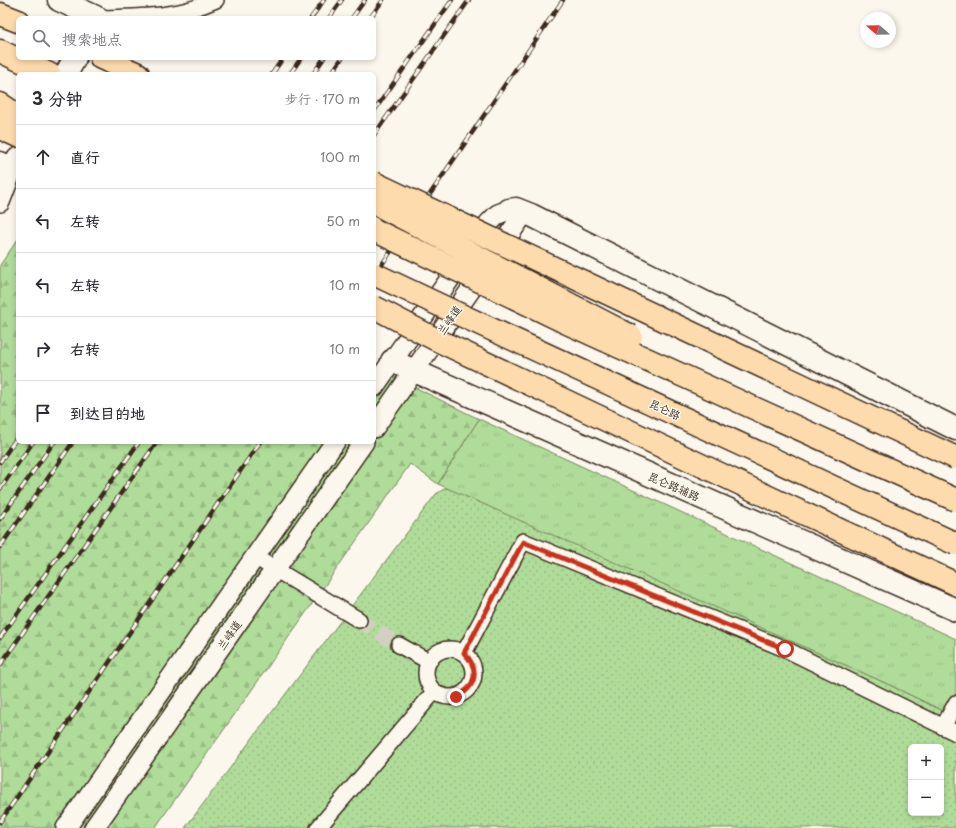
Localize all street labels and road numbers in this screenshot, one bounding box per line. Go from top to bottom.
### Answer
street label: 兰峰道 [433,302,465,338]
street label: 昆仑路 [646,394,684,424]
street label: 昆仑路辅路 [645,467,703,505]
street label: 兰峰道 [213,617,245,653]

